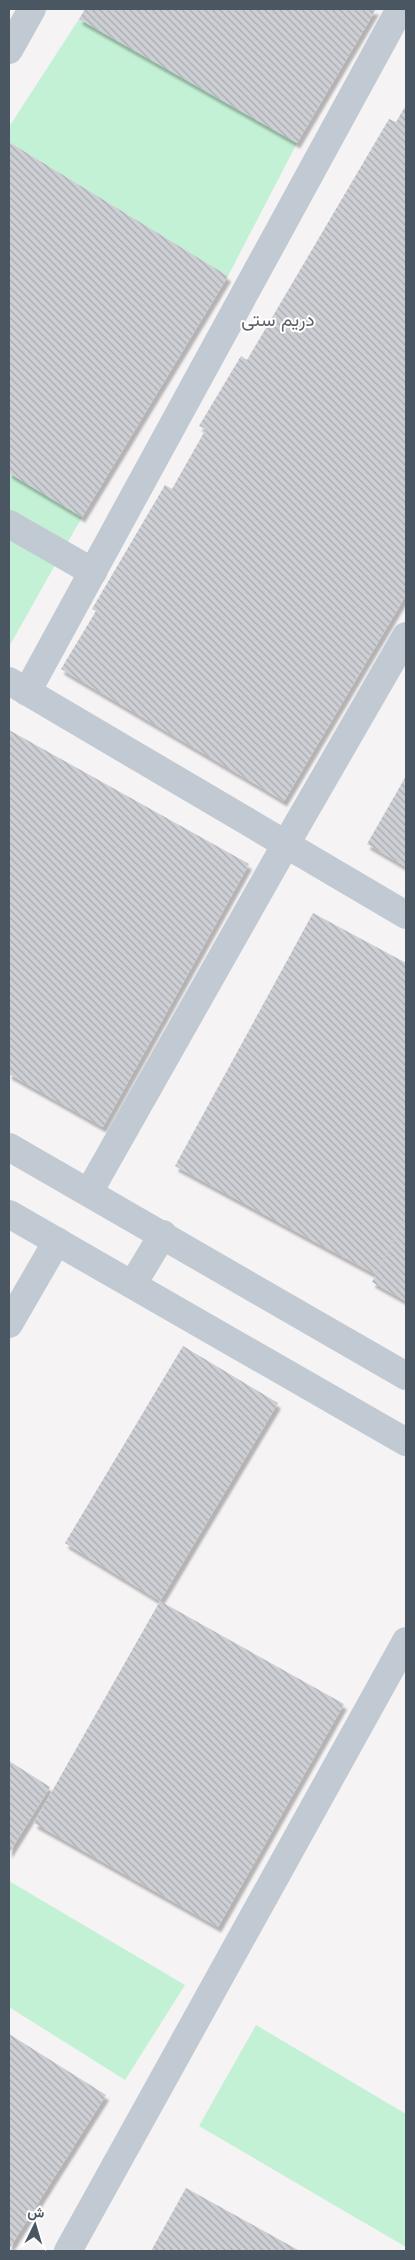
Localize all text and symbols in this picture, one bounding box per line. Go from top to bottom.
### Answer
district label: دریم ستی [241,306,315,333]
north arrow [10,2200,60,2250]
text: ش [27,2201,46,2223]

